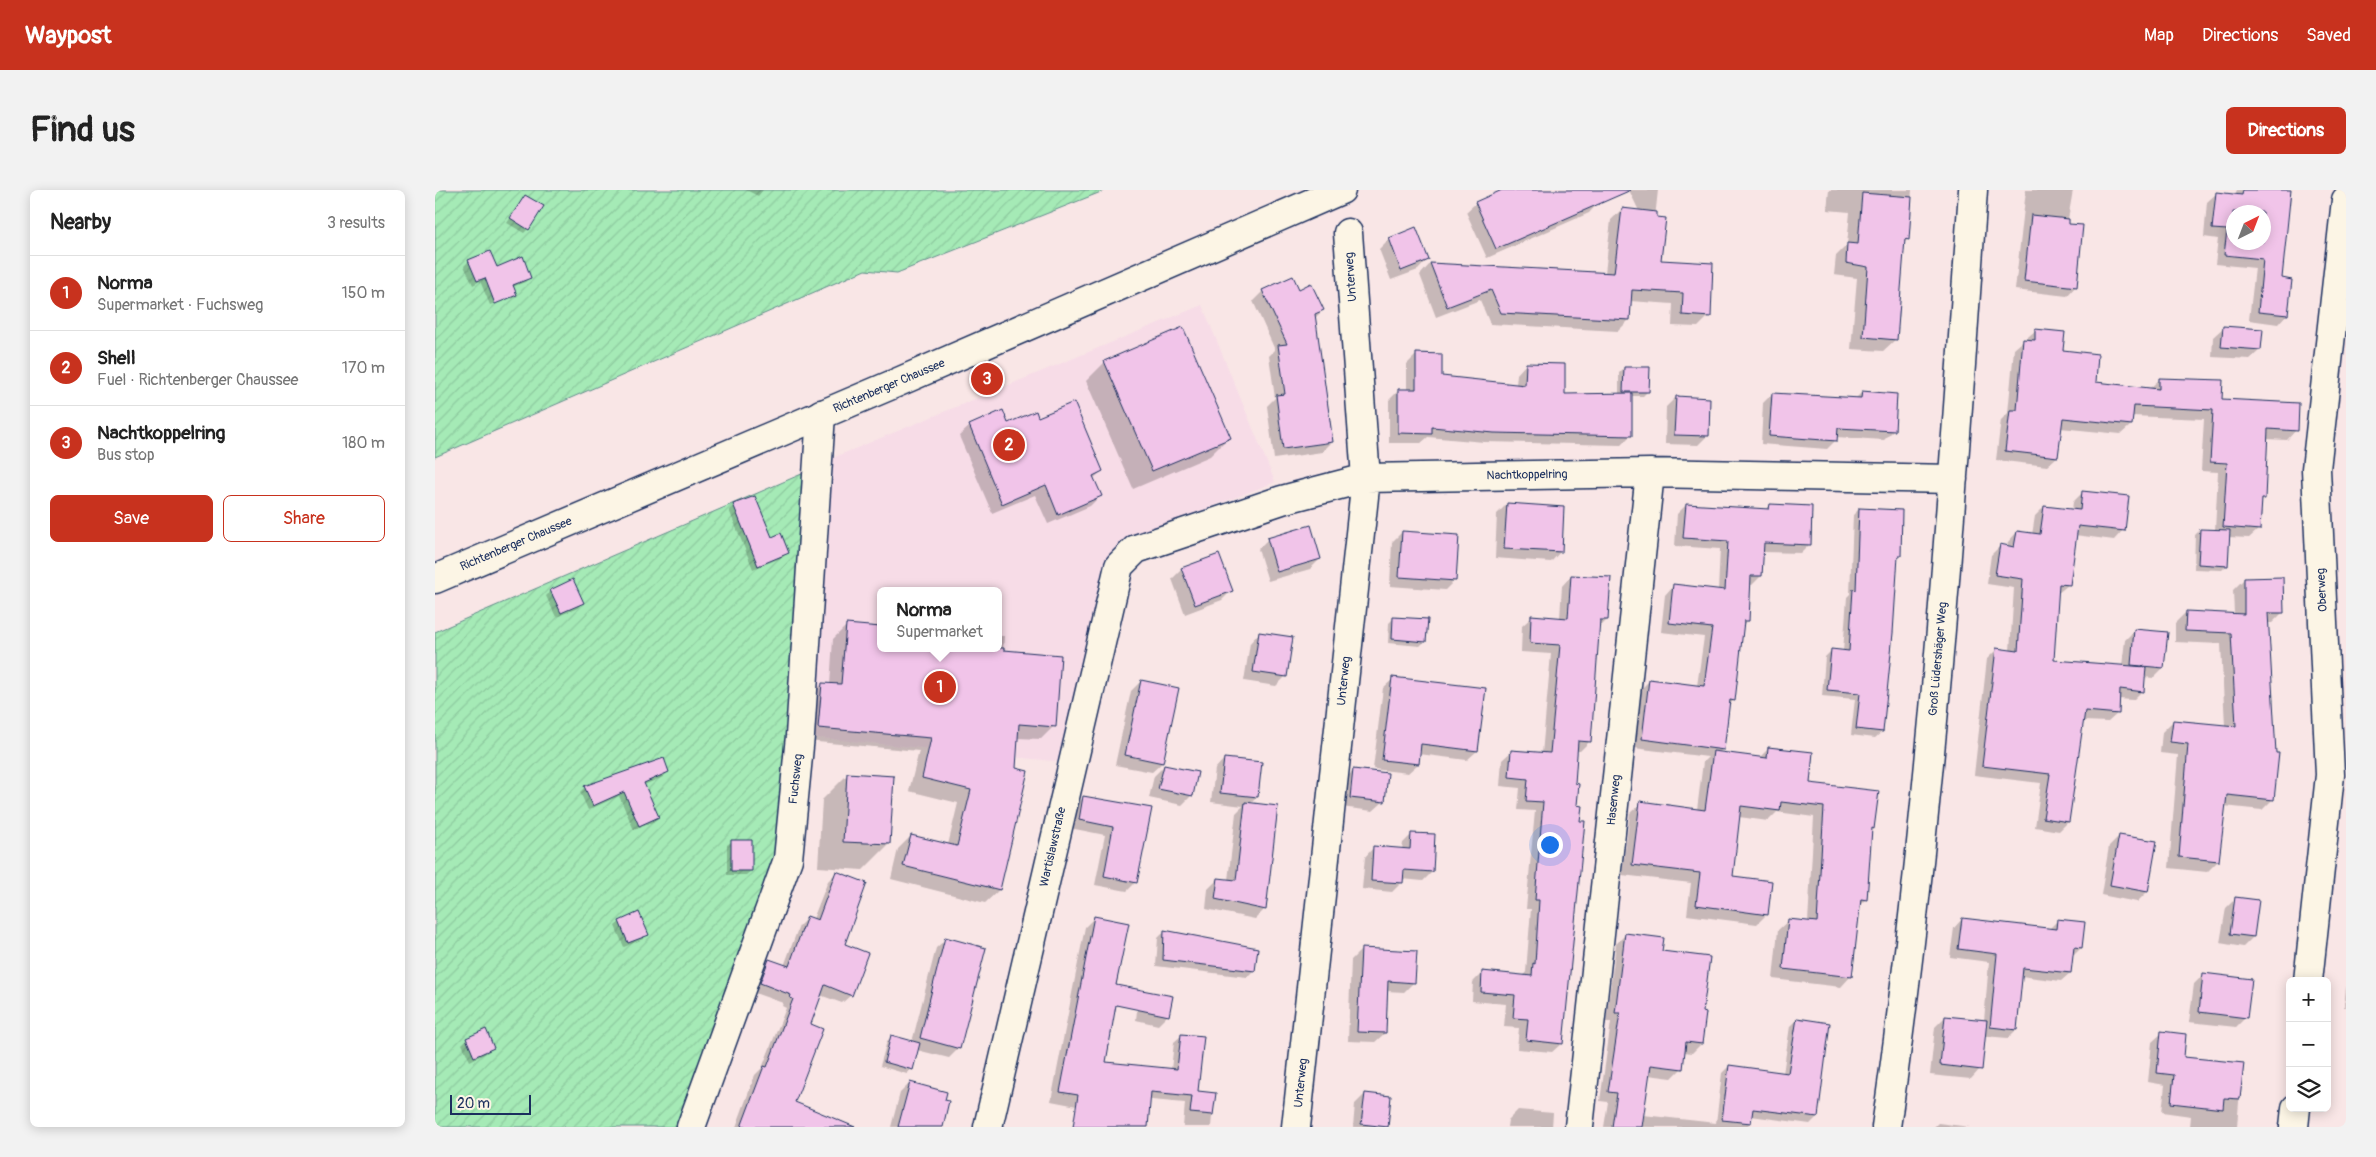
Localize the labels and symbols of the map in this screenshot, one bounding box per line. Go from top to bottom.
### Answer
north arrow [2226,205,2271,250]
street label: Unterweg [1342,252,1360,302]
street label: Richtenberger Chaussee [831,356,947,416]
pin: 3 [971,360,1003,398]
pin: 2 [993,426,1025,464]
street label: Nachtkoppelring [1486,467,1568,483]
street label: Richtenberger Chaussee [458,514,574,574]
street label: Oberweg [2313,568,2331,612]
street label: Groß Lüdershäger Weg [1926,601,1950,717]
street label: Unterweg [1334,655,1354,707]
pin: 1 [924,668,956,706]
street label: Fuchsweg [786,753,806,805]
street label: Hasenweg [1604,774,1624,826]
street label: Wartislawstraße [1037,806,1069,888]
your location [1537,832,1563,858]
street label: Unterweg [1291,1057,1311,1109]
scale bar [450,1092,531,1115]

